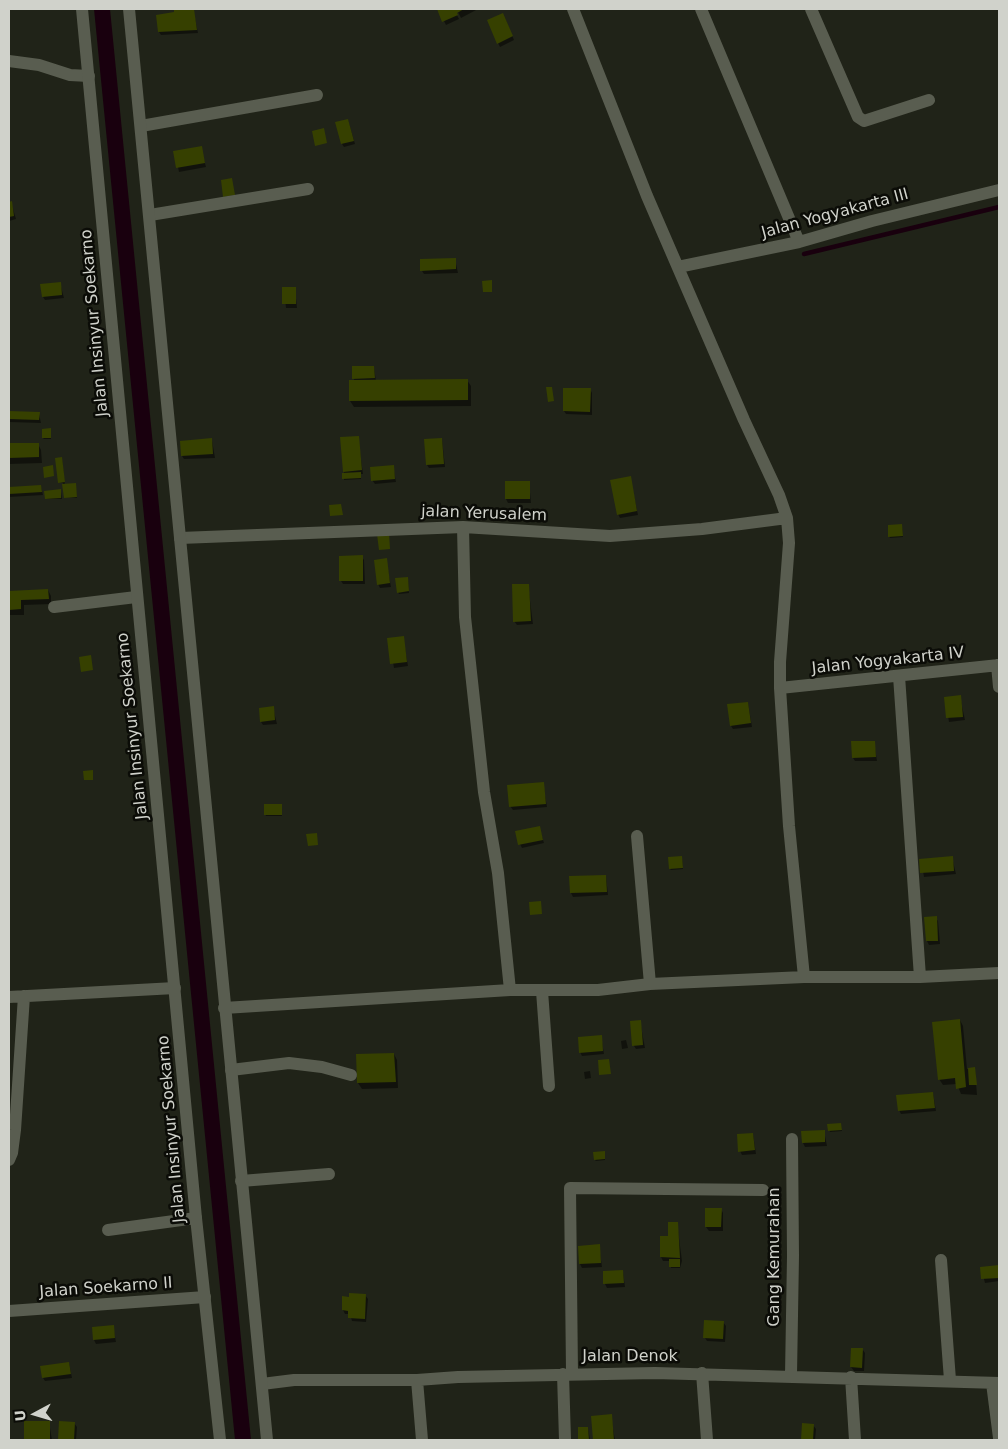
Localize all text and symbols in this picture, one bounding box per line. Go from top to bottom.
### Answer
street label: Jalan Yogyakarta III [759,185,911,243]
street label: Jalan Insinyur Soekarno [77,229,113,417]
street label: jalan Yerusalem [421,502,547,526]
street label: Jalan Insinyur Soekarno [114,632,152,820]
street label: Jalan Yogyakarta IV [811,643,965,679]
street label: Jalan Insinyur Soekarno [154,1035,190,1223]
street label: Gang Kemurahan [765,1187,785,1327]
street label: Jalan Soekarno II [39,1274,173,1302]
street label: Jalan Denok [582,1347,678,1367]
north arrow [10,1389,60,1439]
text: U [12,1409,29,1422]

